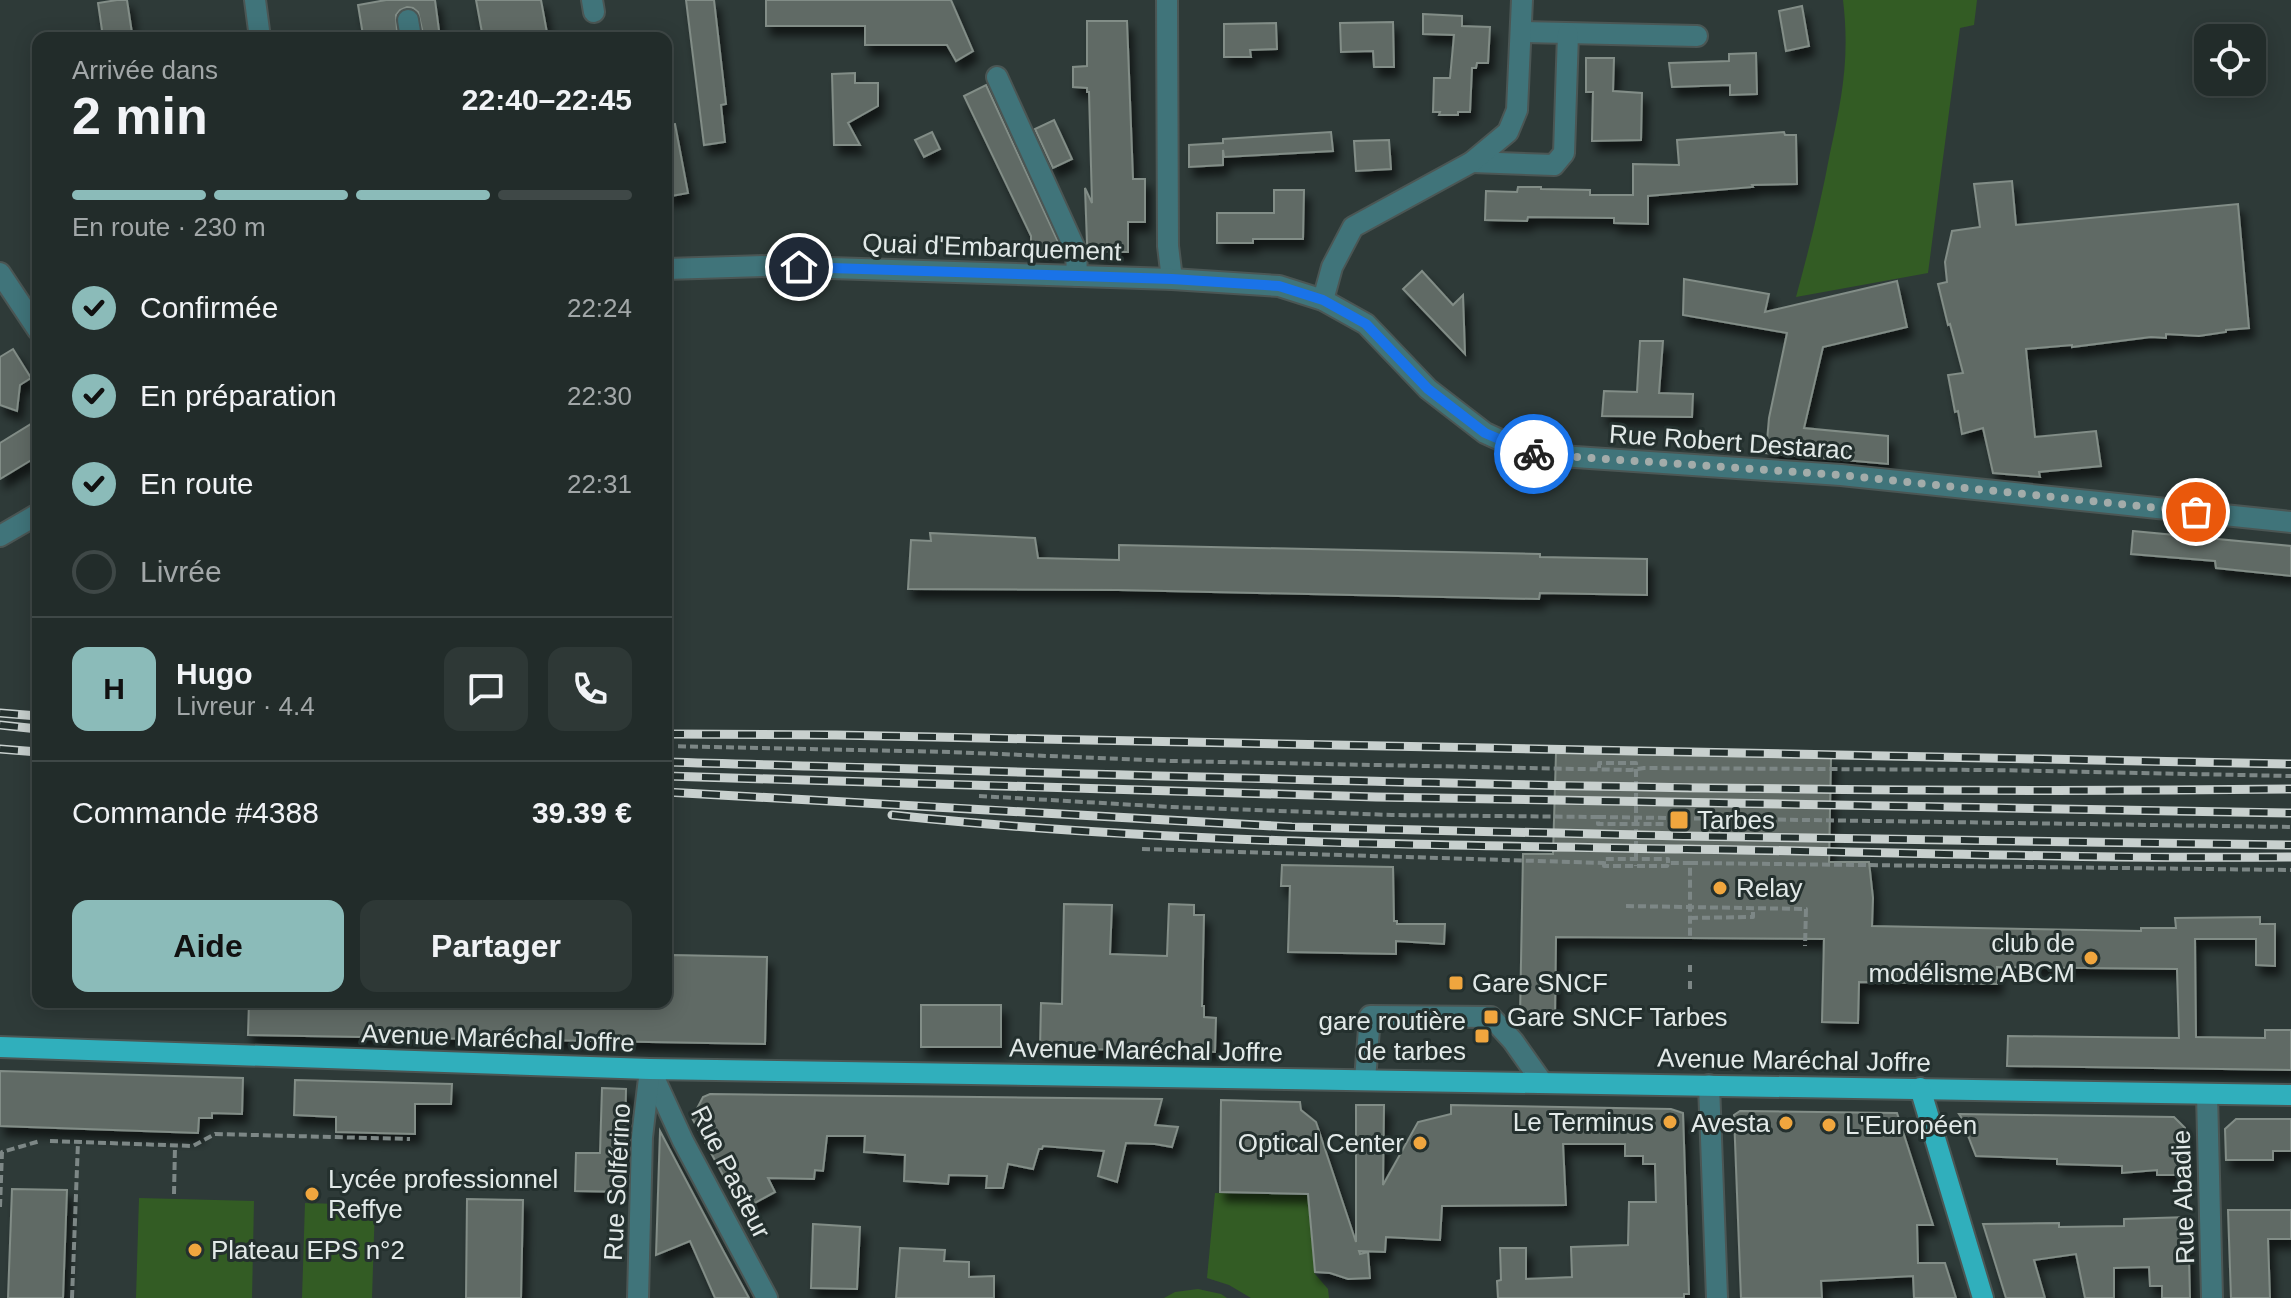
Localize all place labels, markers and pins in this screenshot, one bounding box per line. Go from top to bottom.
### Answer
pin [765,233,833,301]
pin [2162,478,2230,546]
place label: Tarbes [1697,805,1775,835]
marker: Tarbes [1668,809,1690,831]
place label: Relay [1736,873,1802,903]
marker: Relay [1711,879,1729,897]
place label: club de modélisme ABCM [1868,928,2075,988]
marker: club de modélisme ABCM [2082,949,2100,967]
place label: Gare SNCF [1472,968,1608,998]
marker: Gare SNCF [1447,974,1465,992]
place label: Gare SNCF Tarbes [1507,1002,1728,1032]
place label: gare routière de tarbes [1319,1006,1466,1066]
marker: Gare SNCF Tarbes [1482,1008,1500,1026]
marker: gare routière de tarbes [1473,1027,1491,1045]
place label: Le Terminus [1513,1107,1654,1137]
place label: Avesta [1691,1108,1771,1138]
place label: L'Européen [1845,1110,1977,1140]
marker: Le Terminus [1661,1113,1679,1131]
marker: Avesta [1777,1114,1795,1132]
marker: L'Européen [1820,1116,1838,1134]
place label: Optical Center [1238,1128,1404,1158]
marker: Optical Center [1411,1134,1429,1152]
place label: Lycée professionnel Reffye [328,1164,558,1224]
marker: Lycée professionnel Reffye [303,1185,321,1203]
place label: Plateau EPS n°2 [211,1235,405,1265]
marker: Plateau EPS n°2 [186,1241,204,1259]

